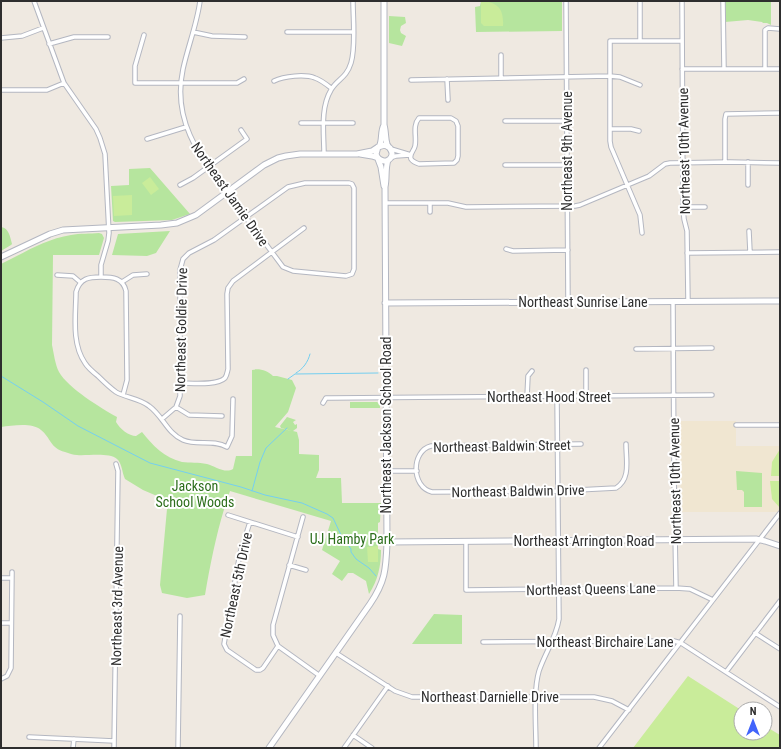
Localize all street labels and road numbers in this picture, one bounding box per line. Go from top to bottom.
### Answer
street label: Northeast 10th Avenue [675,87,693,214]
street label: Northeast 9th Avenue [559,91,575,211]
street label: Northeast Jamie Drive [188,139,272,249]
street label: Northeast Goldie Drive [172,267,190,392]
street label: Northeast Sunrise Lane [518,294,648,310]
street label: Northeast Jackson School Road [378,337,394,513]
street label: Northeast Hood Street [487,389,611,405]
street label: Northeast 10th Avenue [666,417,684,544]
street label: Northeast Baldwin Street [433,437,571,455]
street label: Northeast Baldwin Drive [451,482,585,500]
street label: Northeast 5th Drive [217,530,255,639]
street label: Northeast Arrington Road [514,533,654,549]
street label: Northeast 3rd Avenue [108,546,126,666]
street label: Northeast Queens Lane [526,580,656,598]
street label: Northeast Birchaire Lane [537,634,674,650]
street label: Northeast Darnielle Drive [421,689,559,705]

